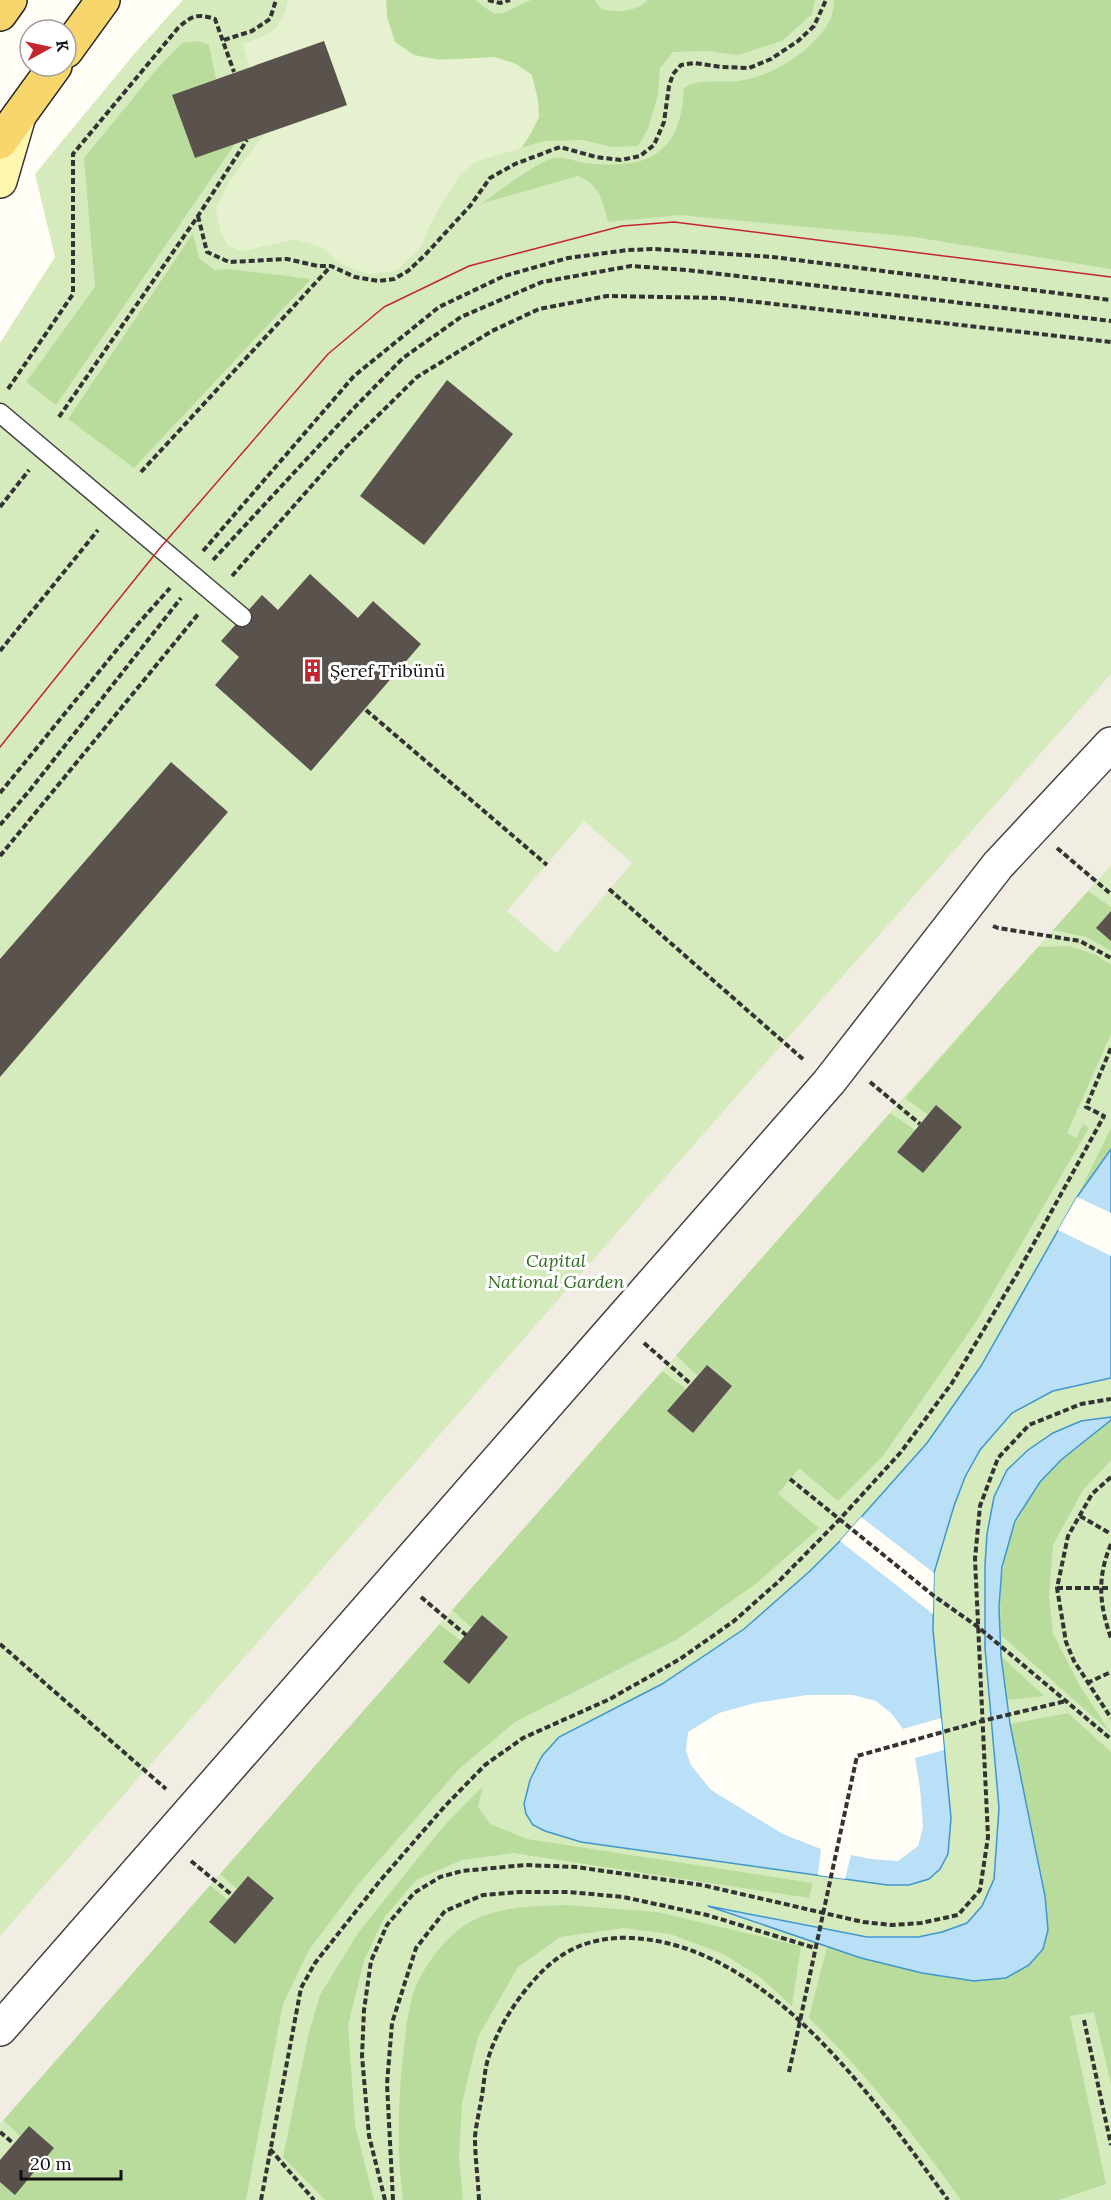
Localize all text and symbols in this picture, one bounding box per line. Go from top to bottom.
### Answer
north arrow [18,18,78,78]
text: K [52,39,74,54]
building icon: Şeref Tribünü [299,658,325,684]
place label: Şeref Tribünü [330,659,445,682]
park label: Capital National Garden [488,1249,624,1293]
scale bar [21,2143,122,2181]
text: 20 m [30,2152,72,2175]

